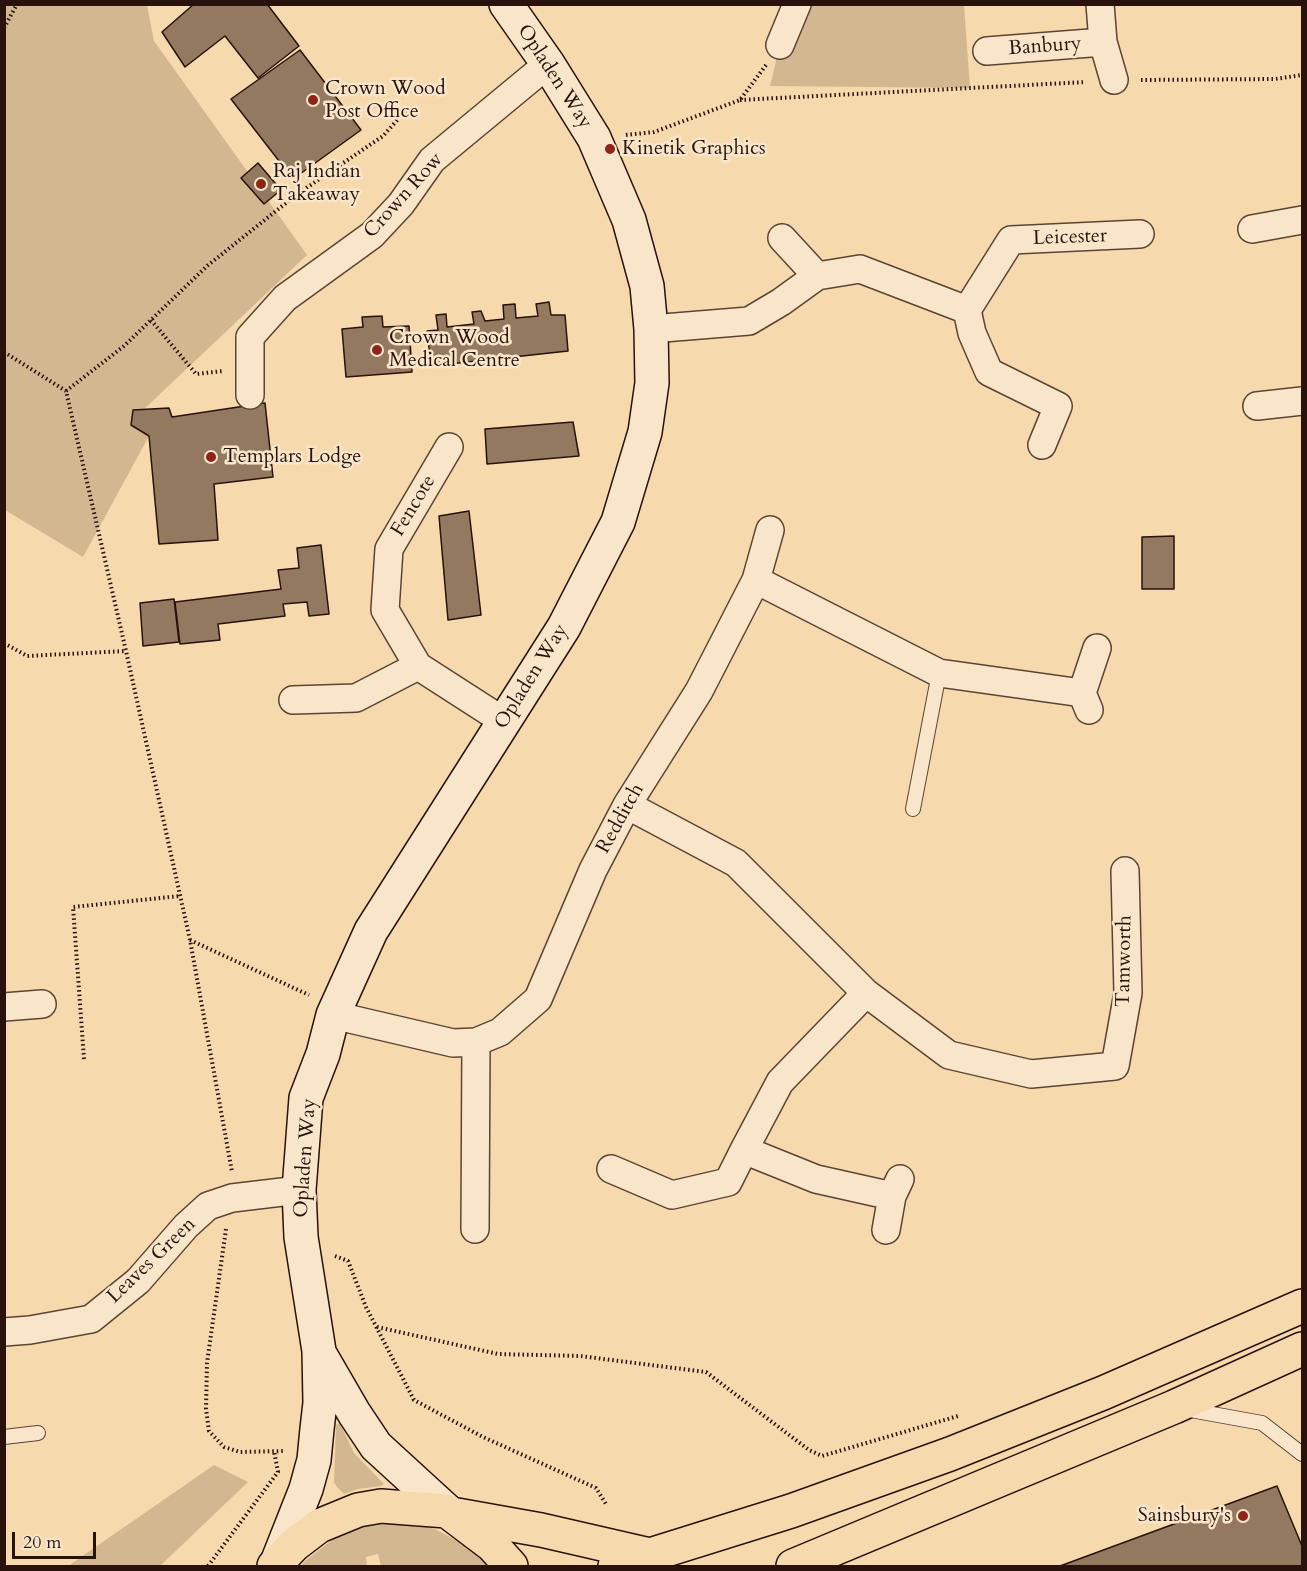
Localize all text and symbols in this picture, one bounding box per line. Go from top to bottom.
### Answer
street label: Opladen Way [511,20,597,134]
street label: Banbury [1008,32,1082,62]
place label: Crown Wood Post Office [325,77,446,124]
marker: Crown Wood Post Office [306,93,320,107]
place label: Kinetik Graphics [622,137,766,161]
marker: Kinetik Graphics [603,142,617,156]
street label: Crown Row [359,148,449,244]
place label: Raj Indian Takeaway [273,160,361,207]
marker: Raj Indian Takeaway [254,177,268,191]
street label: Leicester [1032,225,1108,251]
place label: Crown Wood Medical Centre [389,326,520,373]
marker: Crown Wood Medical Centre [370,343,384,357]
place label: Templars Lodge [223,445,361,469]
marker: Templars Lodge [204,450,218,464]
street label: Fencote [386,471,442,541]
street label: Opladen Way [490,620,574,734]
street label: Redditch [592,780,650,858]
street label: Tamworth [1112,915,1138,1007]
street label: Opladen Way [290,1098,322,1218]
street label: Leaves Green [103,1213,201,1309]
place label: Sainsbury's [1138,1504,1231,1528]
marker: Sainsbury's [1236,1509,1250,1523]
scale bar [15,1520,99,1558]
text: 20 m [23,1530,62,1555]

